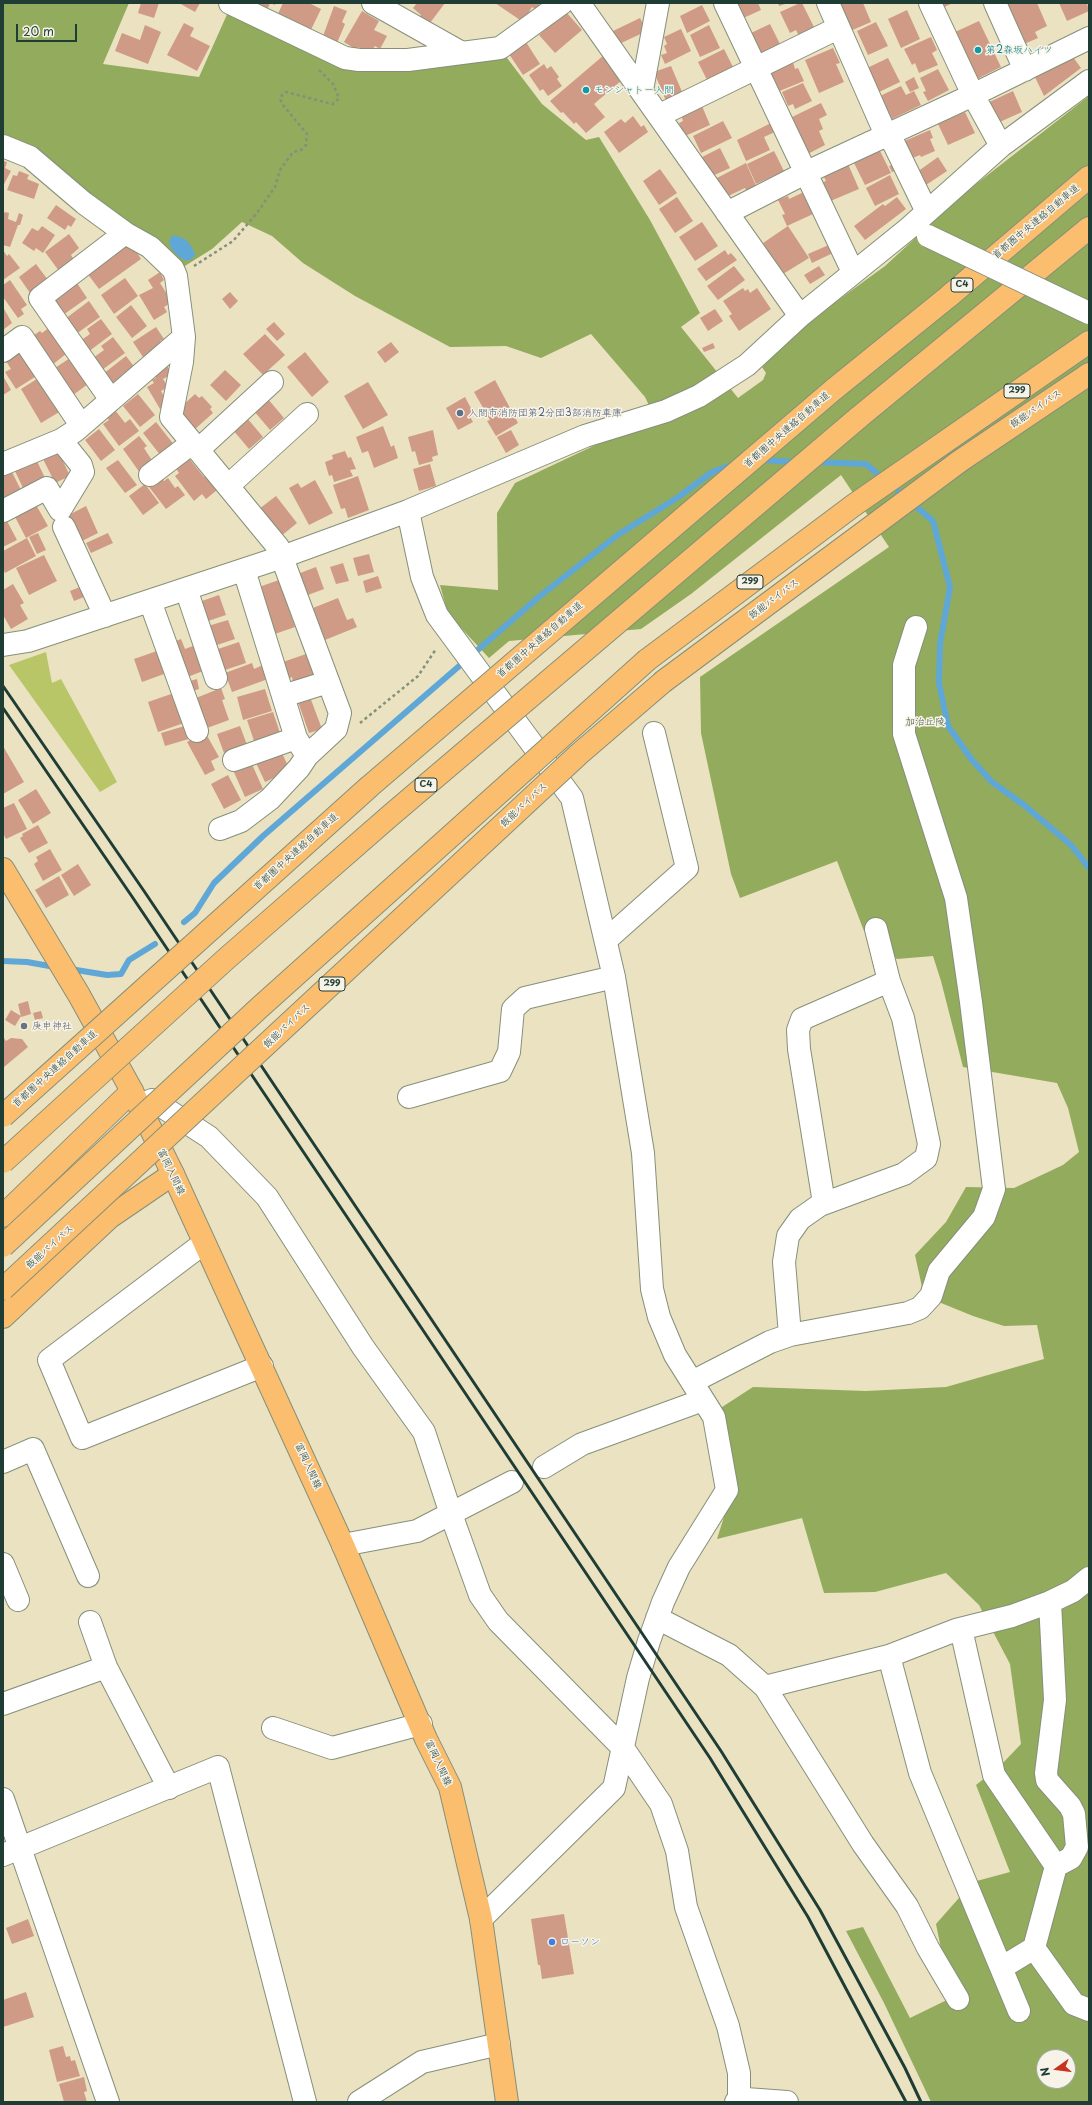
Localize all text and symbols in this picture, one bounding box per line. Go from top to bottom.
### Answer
scale bar [18,16,79,42]
text: 20 m [23,22,54,40]
place label: 第2森坂ハイツ [986,44,1053,56]
marker: 第2森坂ハイツ [973,45,983,55]
place label: モンシャトー入間 [594,84,674,96]
marker: モンシャトー入間 [581,85,591,95]
street label: 首都圏中央連絡自動車道 [990,182,1082,262]
road number: C4 [951,278,973,292]
road number: 299 [1004,384,1030,398]
street label: 飯能バイパス [1008,387,1064,431]
street label: 首都圏中央連絡自動車道 [742,389,832,471]
place label: 入間市消防団第2分団3部消防車庫 [468,407,622,419]
marker: 入間市消防団第2分団3部消防車庫 [455,408,465,418]
road number: 299 [737,575,763,589]
street label: 飯能バイパス [746,576,802,622]
street label: 首都圏中央連絡自動車道 [495,599,585,681]
park label: 加治丘陵 [905,716,945,728]
road number: C4 [415,778,437,792]
street label: 飯能バイパス [498,780,550,830]
street label: 首都圏中央連絡自動車道 [251,811,341,893]
road number: 299 [319,977,345,991]
street label: 飯能バイパス [261,1001,313,1051]
place label: 庚申神社 [32,1020,72,1032]
marker: 庚申神社 [19,1021,29,1031]
street label: 首都圏中央連絡自動車道 [10,1028,100,1110]
street label: 富岡入間線 [155,1147,187,1197]
street label: 飯能バイパス [24,1222,76,1272]
street label: 富岡入間線 [292,1441,324,1491]
street label: 富岡入間線 [422,1738,454,1788]
place label: ローソン [560,1936,600,1948]
marker: ローソン [547,1937,557,1947]
north arrow [1036,2049,1076,2089]
text: N [1036,2065,1054,2078]

